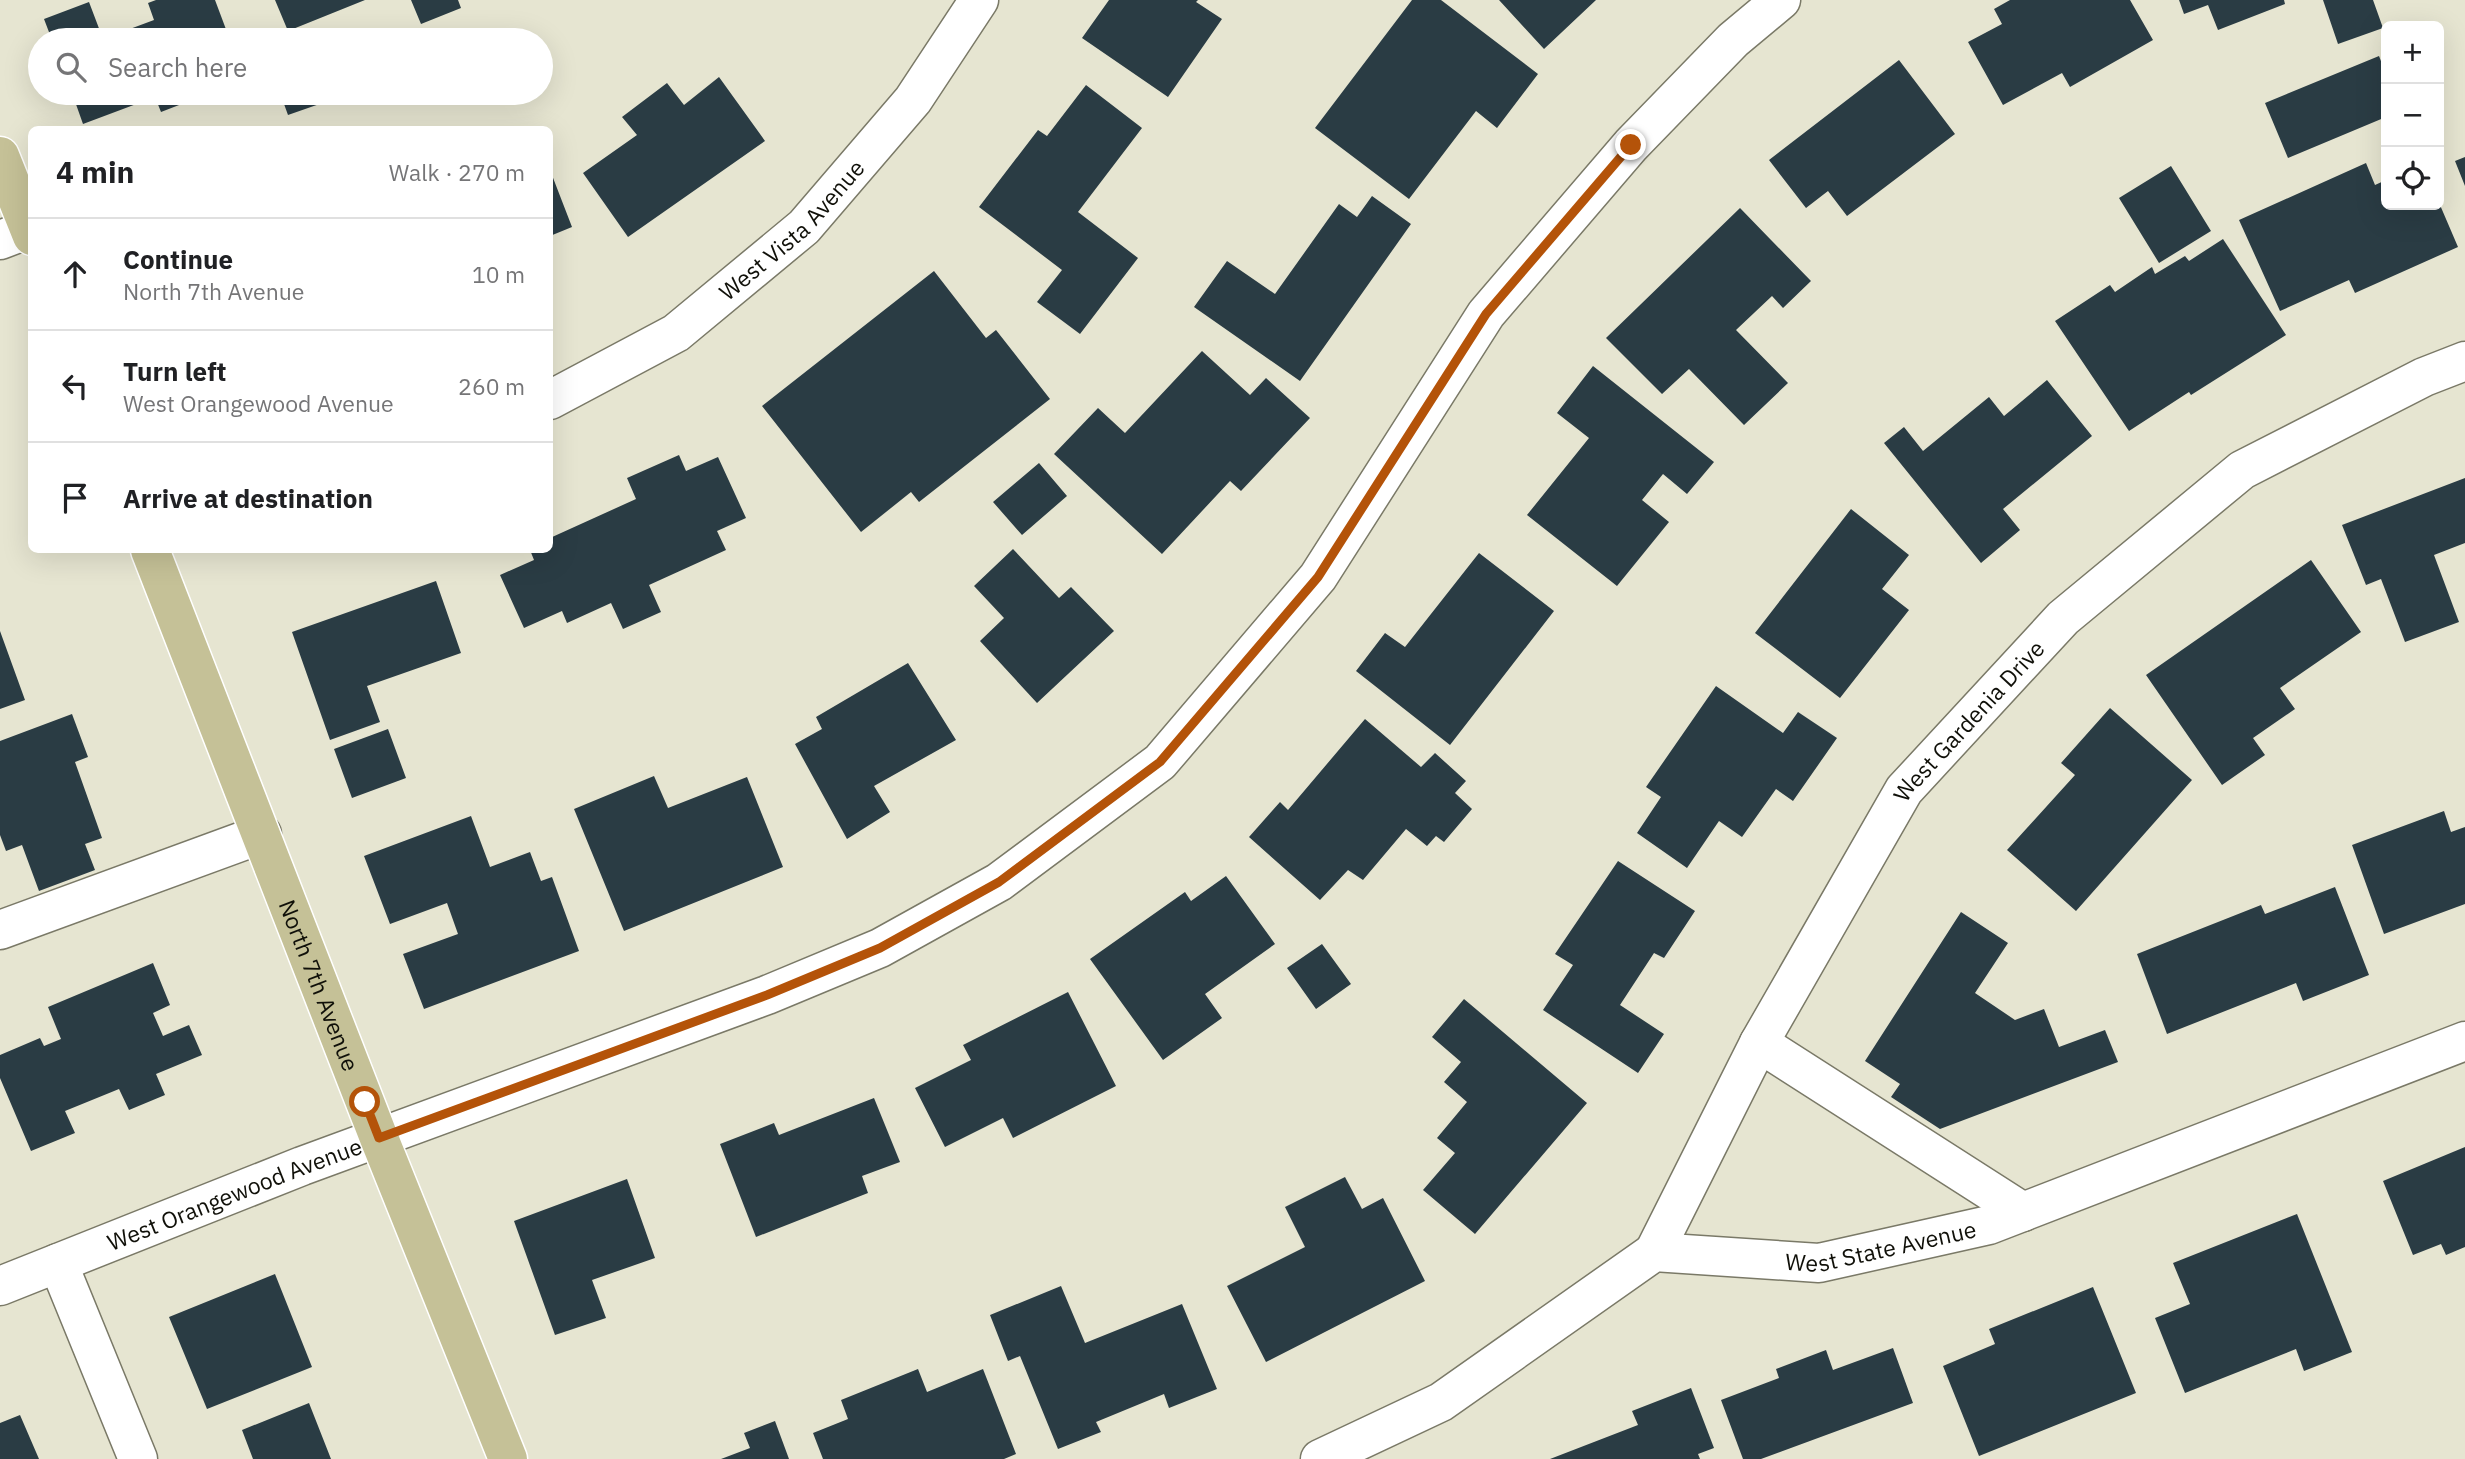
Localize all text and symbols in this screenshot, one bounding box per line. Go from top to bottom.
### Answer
map controls [2381,21,2444,210]
button: + [2381,21,2444,84]
search box [28,28,553,105]
icon: search [52,48,90,86]
text: Search here [108,50,247,84]
button: − [2381,84,2444,147]
route end [1615,129,1646,160]
button: locate [2381,147,2444,210]
text: 4 min [56,152,134,191]
street label: West Vista Avenue [713,153,870,306]
text: Walk · 270 m [389,157,525,187]
text: Continue [123,242,233,276]
icon: ahead [56,255,94,293]
text: 10 m [472,259,525,289]
text: North 7th Avenue [123,276,304,306]
text: Turn left [123,354,226,388]
icon: left [56,367,94,405]
text: 260 m [458,371,525,401]
text: West Orangewood Avenue [123,388,394,418]
icon: arrive [56,479,94,517]
text: Arrive at destination [123,481,373,515]
street label: West Gardenia Drive [1886,633,2050,807]
street label: North 7th Avenue [273,895,366,1075]
route start [349,1086,380,1117]
street label: West Orangewood Avenue [103,1130,366,1257]
street label: West State Avenue [1784,1213,1979,1278]

